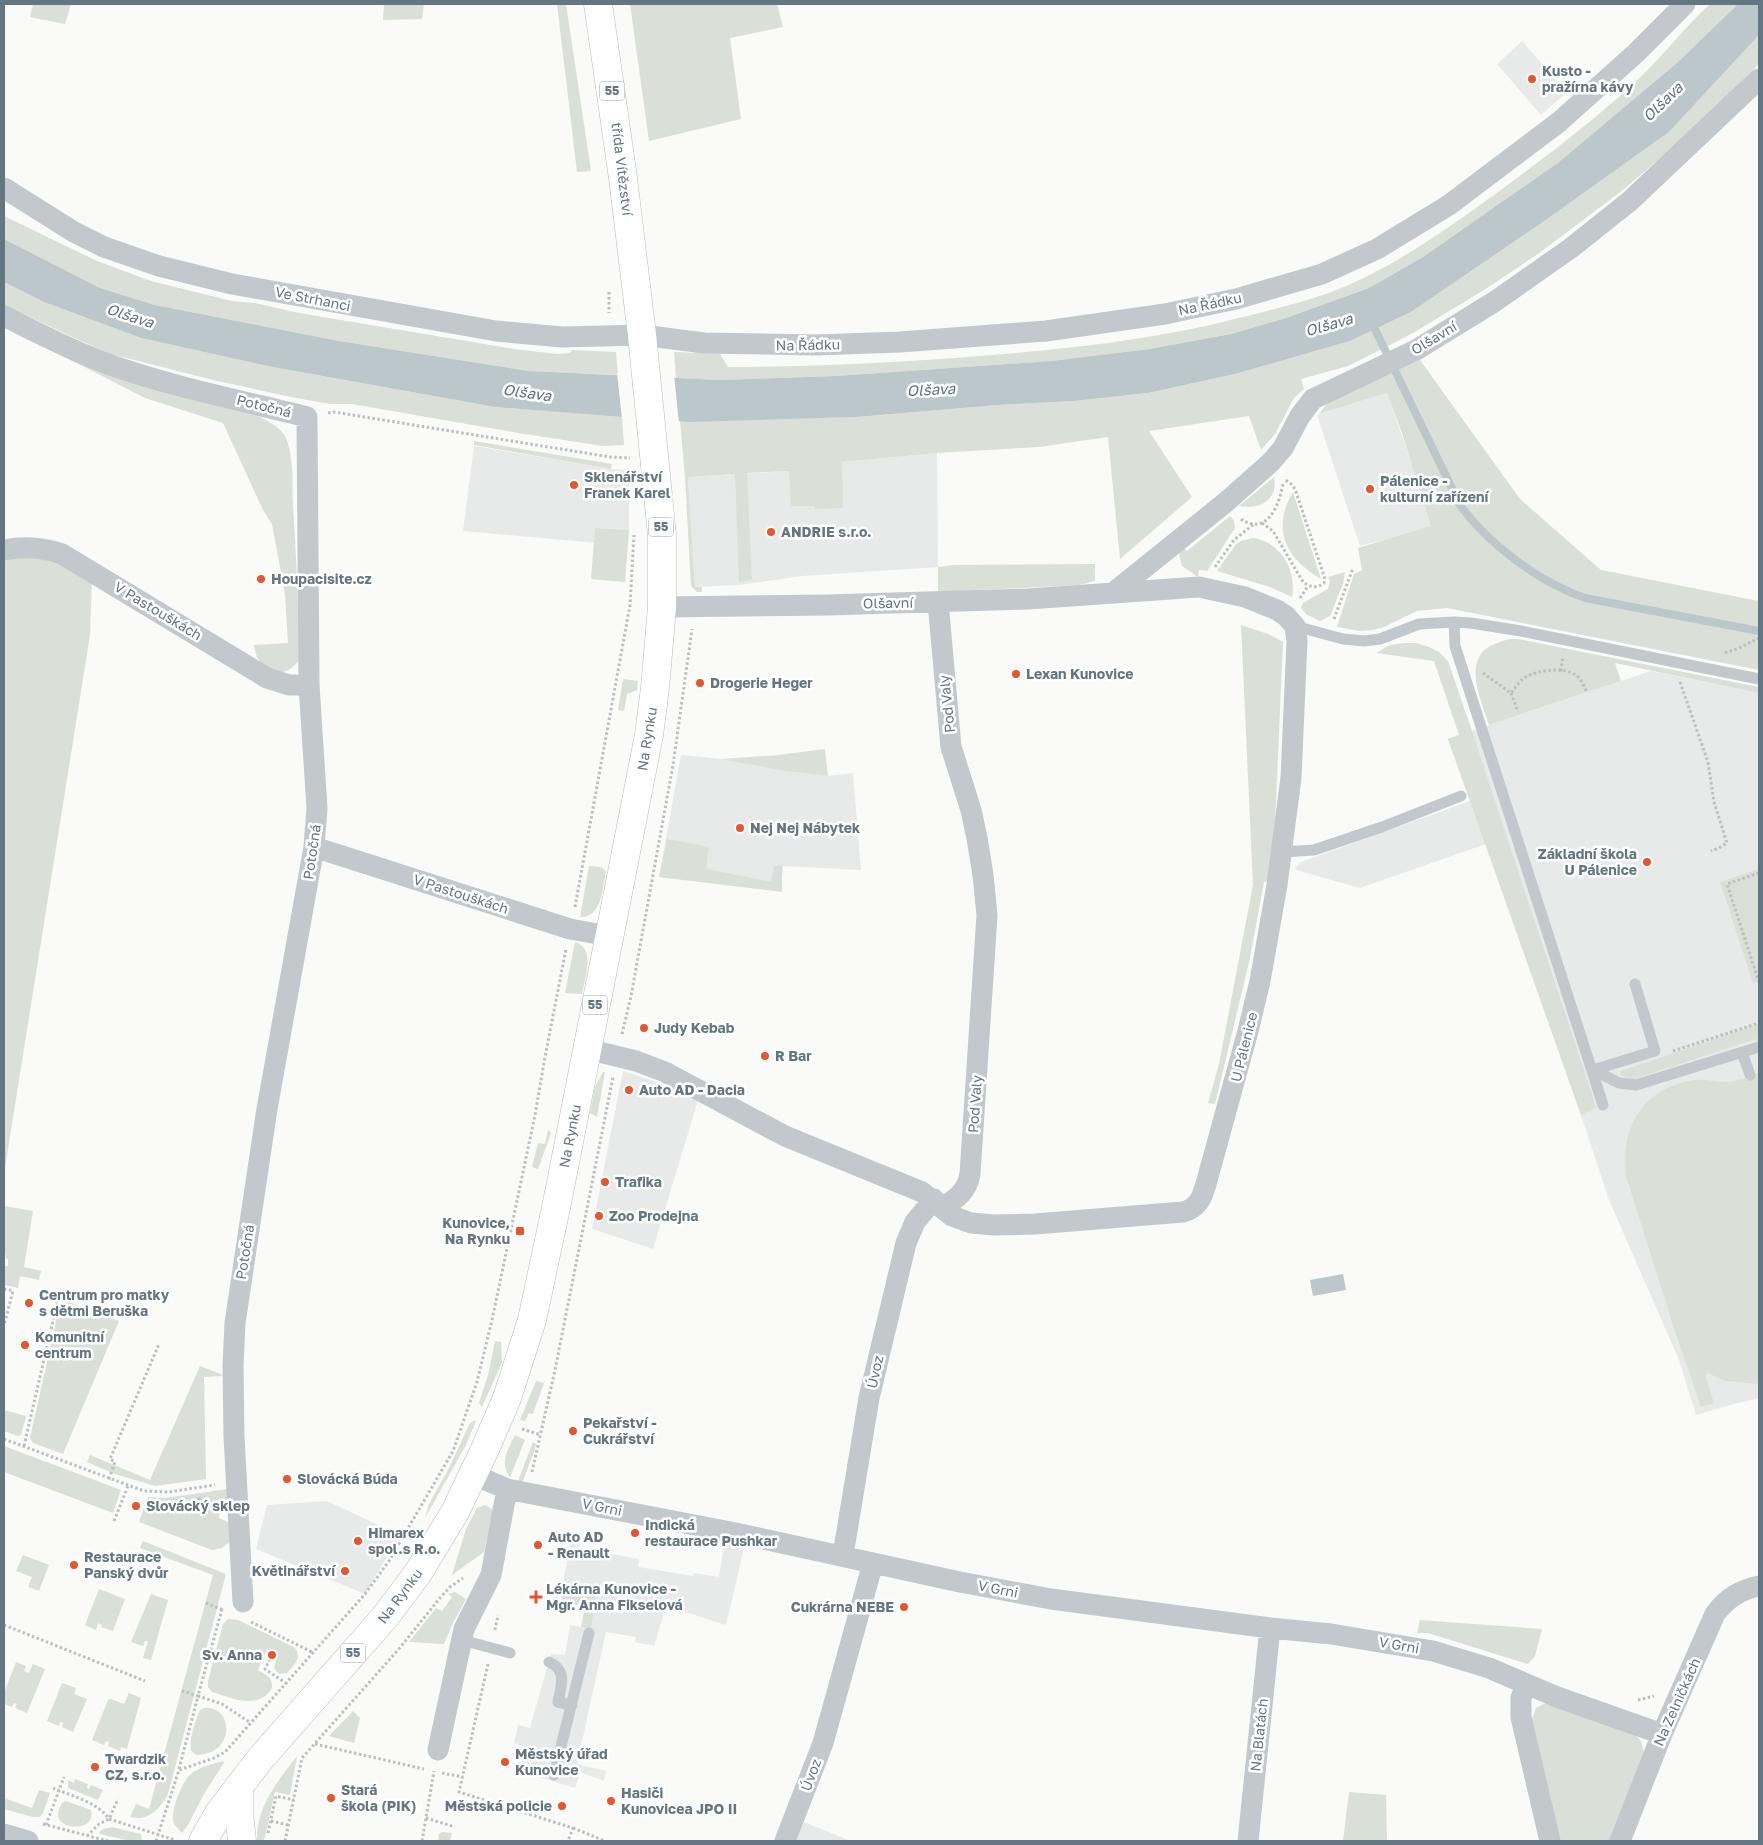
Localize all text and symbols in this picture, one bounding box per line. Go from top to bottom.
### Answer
place label: Kusto - pražírna kávy [1542,62,1634,95]
marker: Kusto - pražírna kávy [1526,73,1538,85]
water label: Olšava [1639,78,1686,125]
road number: 55 [600,82,624,100]
street label: třída Vítězství [608,121,637,218]
street label: Ve Strhanci [274,283,352,314]
street label: Na Řádku [1177,288,1243,319]
water label: Olšava [104,299,157,331]
water label: Olšava [1303,309,1355,339]
street label: Olšavní [1408,317,1461,358]
street label: Na Řádku [776,335,840,354]
water label: Olšava [906,379,956,399]
water label: Olšava [502,380,553,404]
street label: Potočná [235,391,293,420]
place label: Sklenářství Franek Karel [584,468,671,501]
place label: Pálenice - kulturní zařízení [1380,472,1489,505]
marker: Sklenářství Franek Karel [568,479,580,491]
marker: Pálenice - kulturní zařízení [1364,483,1376,495]
road number: 55 [648,518,674,536]
place label: ANDRIE s.r.o. [781,523,872,540]
marker: ANDRIE s.r.o. [765,526,777,538]
place label: Houpacisite.cz [271,570,372,587]
marker: Houpacisite.cz [255,573,267,585]
street label: V Pastouškách [111,578,205,643]
street label: Olšavní [863,594,914,611]
place label: Lexan Kunovice [1026,665,1133,682]
marker: Lexan Kunovice [1010,668,1022,680]
place label: Drogerie Heger [710,674,813,691]
street label: Pod Valy [935,674,958,734]
marker: Drogerie Heger [694,677,706,689]
street label: Na Rynku [633,706,660,772]
place label: Nej Nej Nábytek [750,819,860,836]
marker: Nej Nej Nábytek [734,822,746,834]
street label: Potočná [299,823,324,881]
place label: Základní škola U Pálenice [1538,845,1637,878]
marker: Základní škola U Pálenice [1641,856,1653,868]
street label: V Pastouškách [411,870,511,917]
road number: 55 [582,996,608,1014]
street label: U Pálenice [1227,1010,1260,1083]
place label: Judy Kebab [654,1019,735,1036]
marker: Judy Kebab [638,1022,650,1034]
place label: R Bar [775,1047,812,1064]
marker: R Bar [759,1050,771,1062]
street label: Pod Valy [964,1074,985,1134]
place label: Auto AD - Dacia [639,1081,745,1098]
marker: Auto AD - Dacia [623,1084,635,1096]
street label: Na Rynku [555,1103,584,1169]
place label: Trafika [615,1173,662,1190]
marker: Trafika [599,1176,611,1188]
place label: Zoo Prodejna [609,1207,698,1224]
marker: Zoo Prodejna [593,1210,605,1222]
place label: Kunovice, Na Rynku [442,1214,510,1247]
street label: Potočná [232,1223,257,1281]
marker: Kunovice, Na Rynku [514,1225,526,1237]
place label: Centrum pro matky s dětmi Beruška [39,1286,170,1319]
marker: Centrum pro matky s dětmi Beruška [23,1297,35,1309]
place label: Komunitní centrum [35,1328,105,1361]
marker: Komunitní centrum [19,1339,31,1351]
street label: Úvoz [862,1354,887,1390]
place label: Pekařství - Cukrářství [583,1414,657,1447]
marker: Pekařství - Cukrářství [567,1425,579,1437]
place label: Slovácká Búda [297,1470,398,1487]
marker: Slovácká Búda [281,1473,293,1485]
street label: V Grni [581,1494,624,1519]
place label: Slovácký sklep [146,1497,250,1514]
marker: Slovácký sklep [130,1500,142,1512]
place label: Indická restaurace Pushkar [645,1516,778,1549]
place label: Himarex spol.s R.o. [368,1524,441,1557]
marker: Indická restaurace Pushkar [629,1527,641,1539]
place label: Auto AD - Renault [548,1528,610,1561]
marker: Himarex spol.s R.o. [352,1535,364,1547]
marker: Auto AD - Renault [532,1539,544,1551]
place label: Restaurace Panský dvůr [84,1548,169,1581]
marker: Restaurace Panský dvůr [68,1559,80,1571]
place label: Květinářství [252,1562,336,1579]
marker: Květinářství [339,1565,351,1577]
street label: Na Rynku [373,1565,426,1627]
street label: V Grni [977,1576,1020,1601]
place label: Lékárna Kunovice - Mgr. Anna Fikselová [546,1580,683,1613]
marker: Lékárna Kunovice - Mgr. Anna Fikselová [530,1591,542,1603]
place label: Cukrárna NEBE [791,1598,894,1615]
marker: Cukrárna NEBE [898,1601,910,1613]
street label: V Grni [1378,1633,1421,1656]
road number: 55 [340,1644,366,1662]
place label: Sv. Anna [202,1646,262,1663]
marker: Sv. Anna [266,1649,278,1661]
street label: Na Zelničkách [1650,1655,1704,1749]
street label: Na Blatách [1246,1698,1271,1772]
place label: Městský úřad Kunovice [515,1745,608,1778]
place label: Twardzik CZ, s.r.o. [105,1750,166,1783]
marker: Městský úřad Kunovice [499,1756,511,1768]
street label: Úvoz [797,1756,824,1793]
marker: Twardzik CZ, s.r.o. [89,1761,101,1773]
place label: Stará škola (PIK) [341,1781,416,1814]
place label: Hasiči Kunovicea JPO II [621,1784,737,1817]
marker: Stará škola (PIK) [325,1792,337,1804]
marker: Hasiči Kunovicea JPO II [605,1795,617,1807]
place label: Městská policie [445,1797,552,1814]
marker: Městská policie [556,1800,568,1812]

